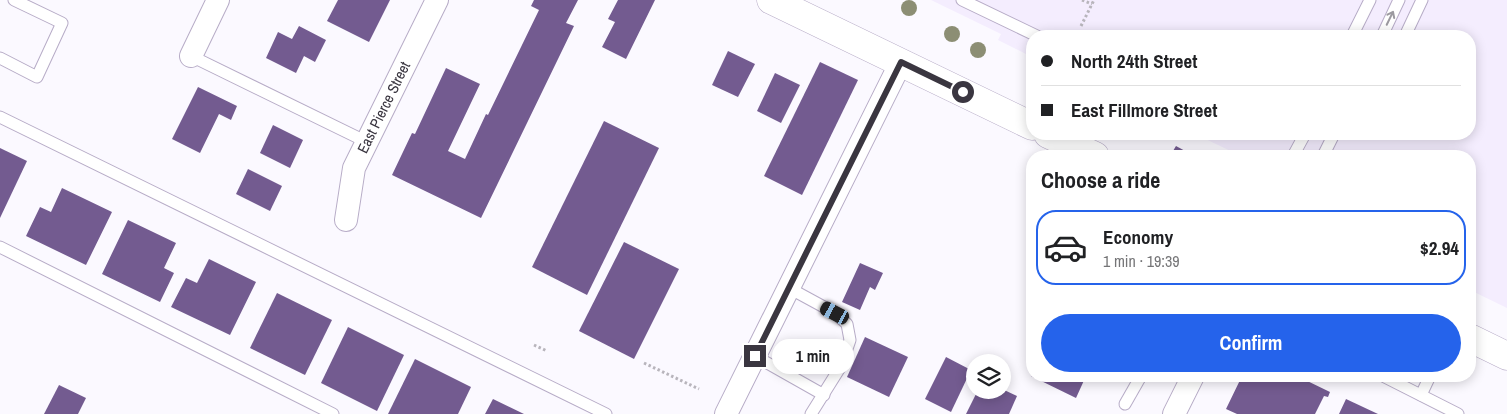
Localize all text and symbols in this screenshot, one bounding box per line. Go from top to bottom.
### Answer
one-way arrow [1386,11,1396,26]
text: North 24th Street [1071,48,1197,74]
street label: East Pierce Street [352,57,415,157]
route start [952,81,974,103]
text: East Fillmore Street [1071,97,1217,123]
text: Choose a ride [1041,165,1160,195]
text: Economy [1103,224,1173,250]
icon: car [1043,225,1088,270]
text: $2.94 [1420,235,1459,261]
text: 1 min · 19:39 [1103,250,1180,272]
car [818,299,851,327]
button: Confirm [1041,314,1461,372]
callout: 1 min [772,338,855,374]
route end [744,345,766,367]
text: 1 min [796,345,830,367]
map controls [966,354,1011,399]
button: layers [966,354,1011,399]

